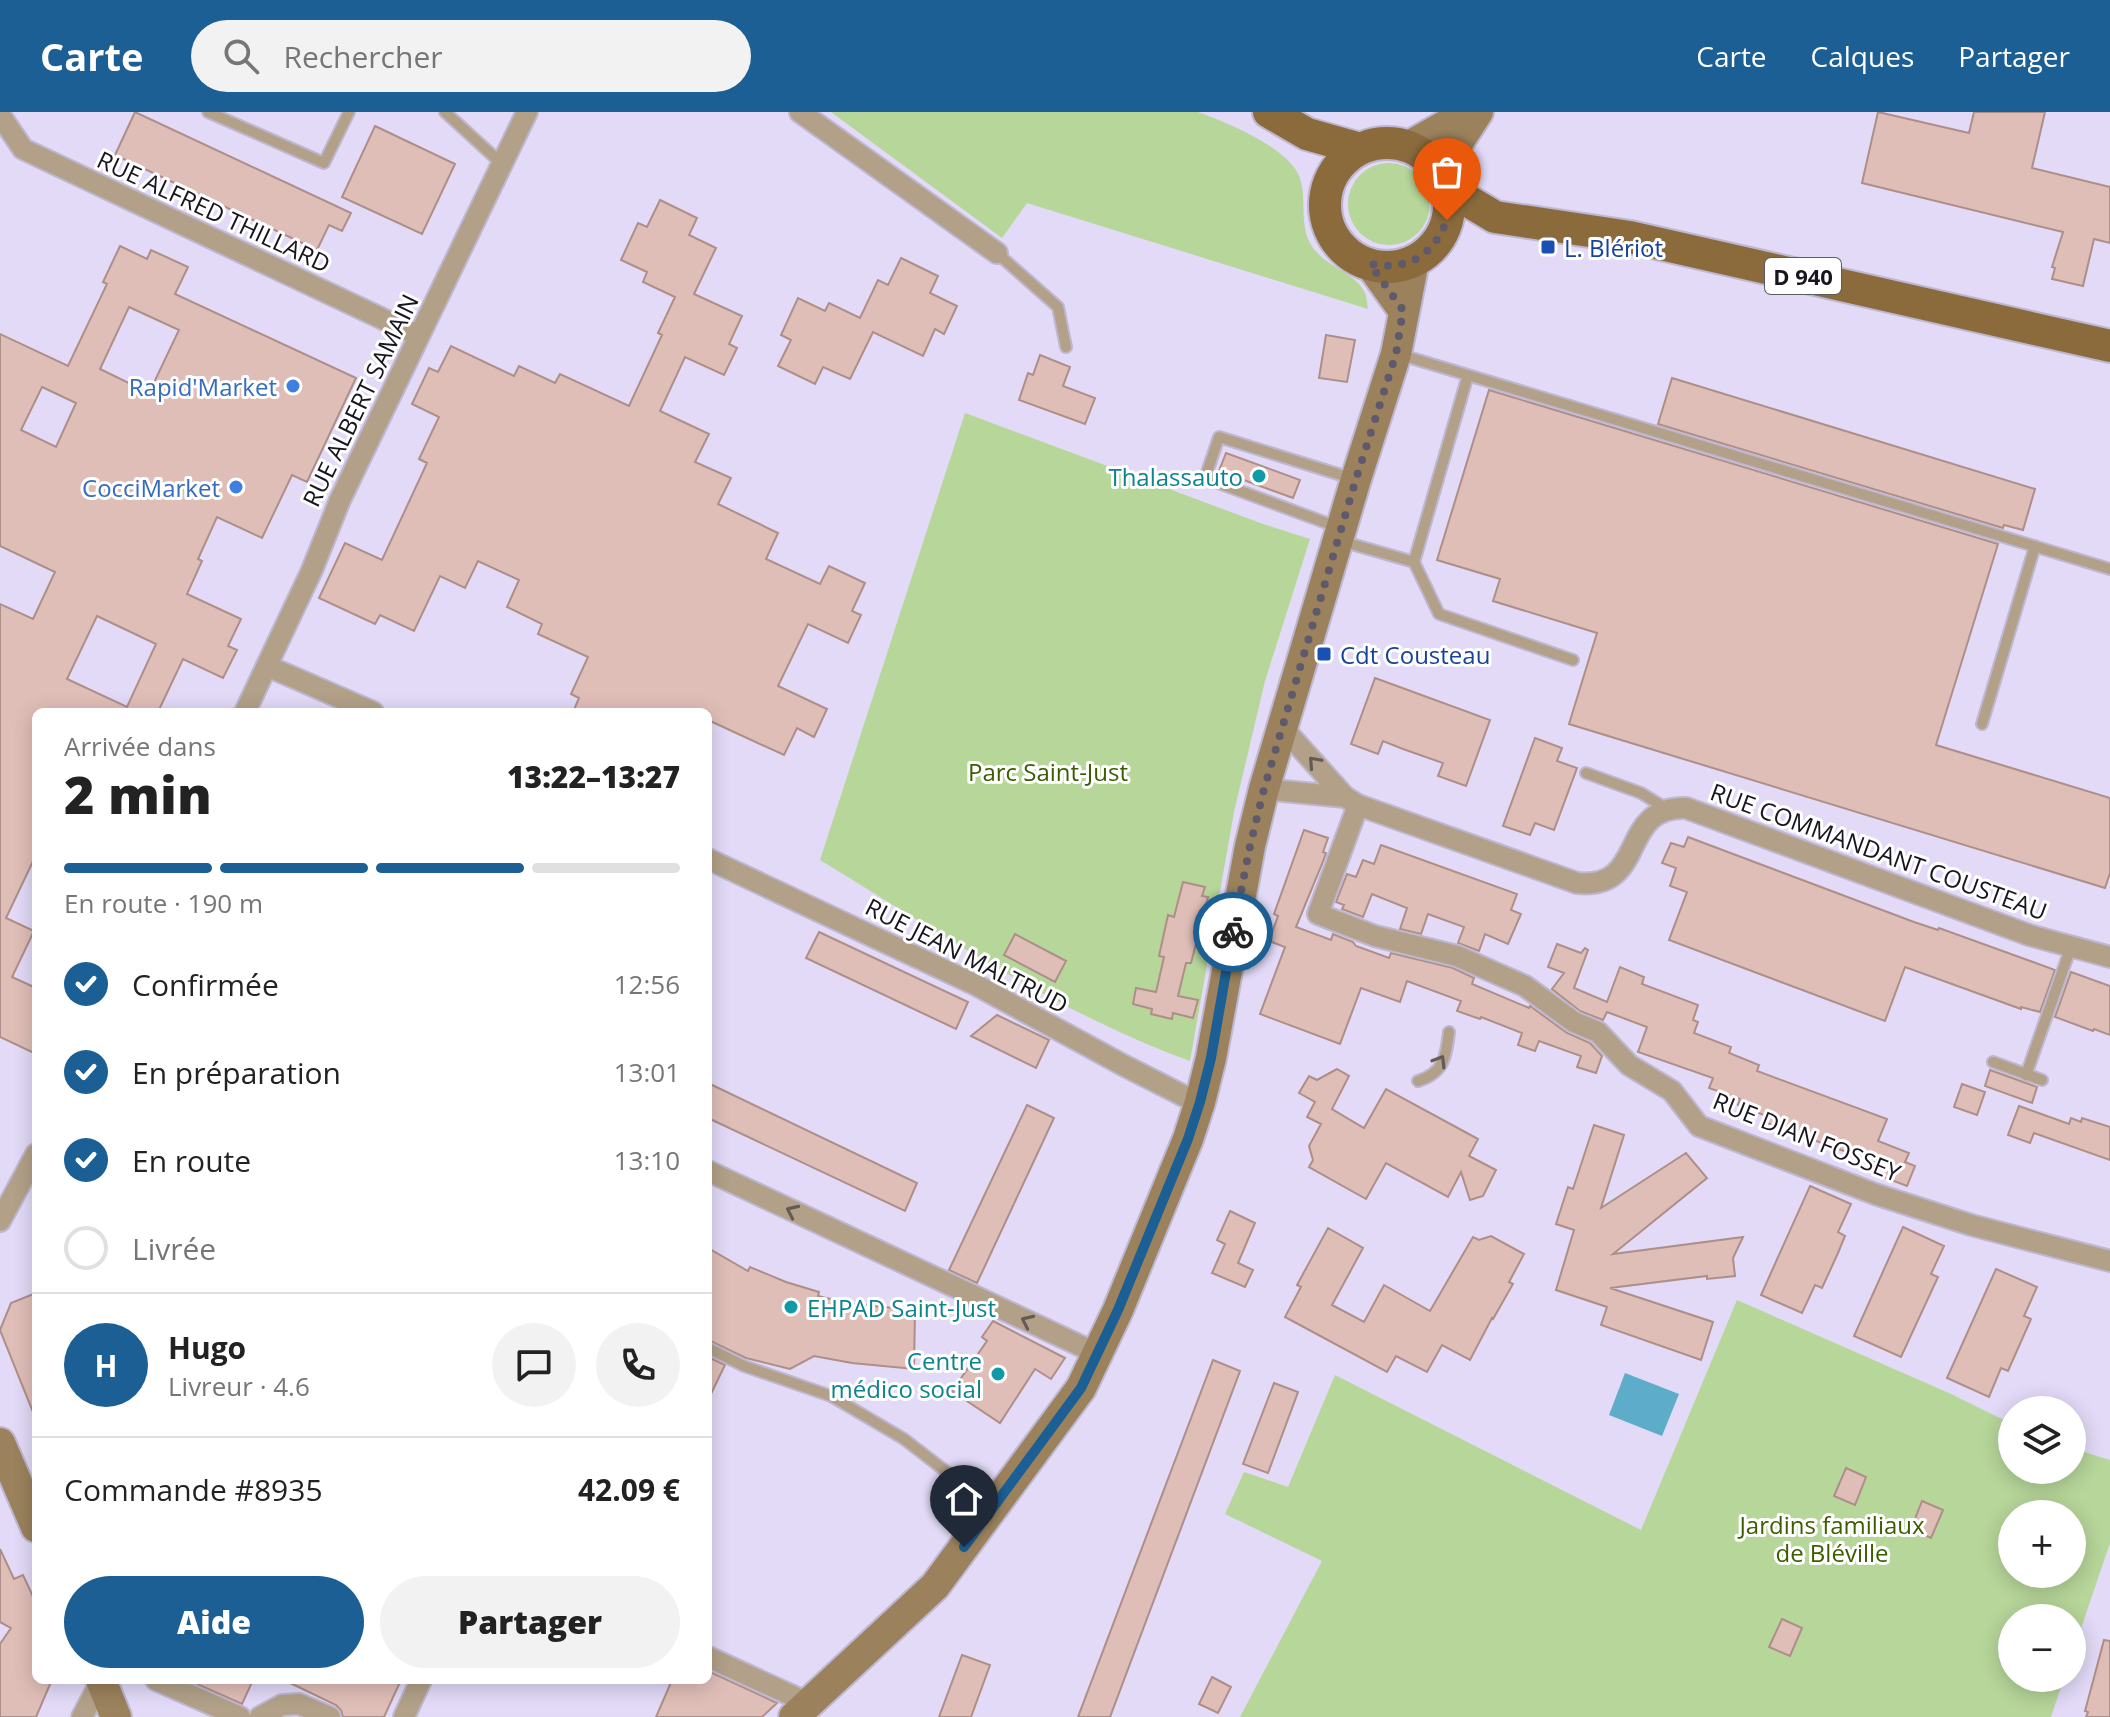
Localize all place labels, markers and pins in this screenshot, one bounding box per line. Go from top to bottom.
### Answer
pin [1413,138,1481,220]
place label: L. Blériot [1564,231,1663,264]
marker: L. Blériot [1539,238,1557,256]
place label: Rapid'Market [129,370,277,403]
marker: Rapid'Market [284,377,302,395]
place label: Thalassauto [1108,460,1243,493]
marker: Thalassauto [1250,467,1268,485]
place label: CocciMarket [82,471,220,504]
marker: CocciMarket [227,478,245,496]
place label: Cdt Cousteau [1340,638,1490,671]
marker: Cdt Cousteau [1315,645,1333,663]
place label: EHPAD Saint-Just [807,1291,996,1324]
marker: EHPAD Saint-Just [782,1298,800,1316]
place label: Centre médico social [831,1344,982,1405]
marker: Centre médico social [989,1365,1007,1383]
pin [930,1465,998,1547]

